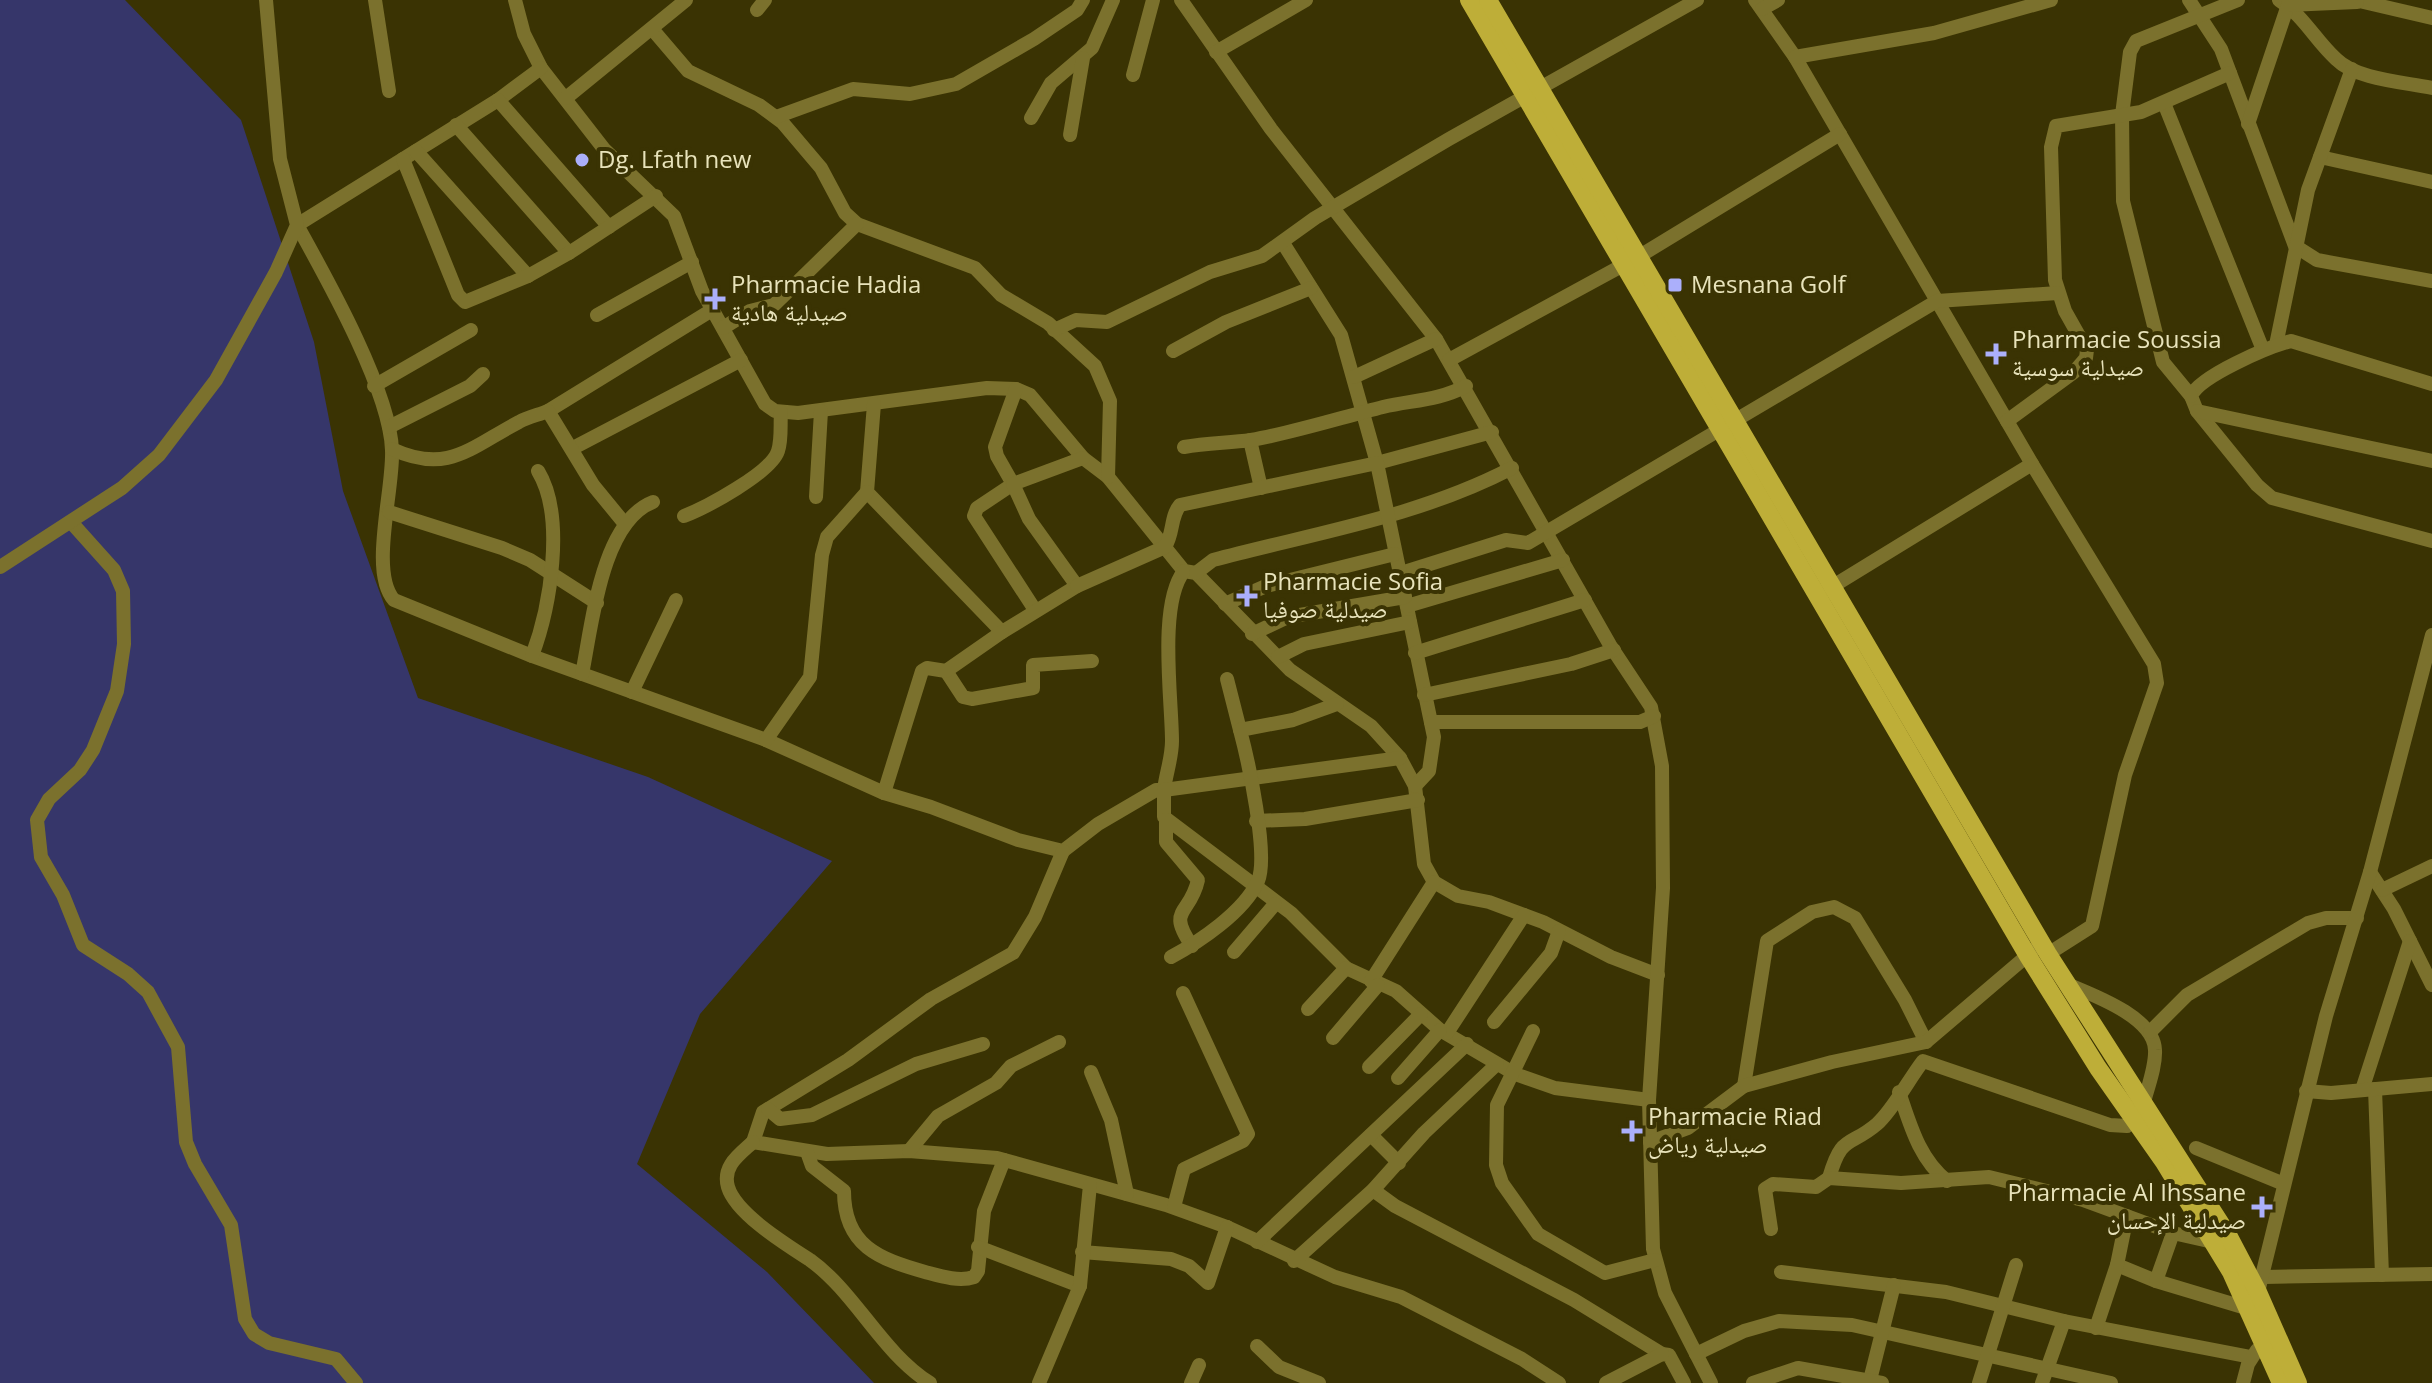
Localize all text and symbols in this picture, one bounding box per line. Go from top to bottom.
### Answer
place label: Dg. Lfath new [598,142,752,175]
marker: Dg. Lfath new [573,151,591,169]
place label: Pharmacie Hadia صيدلية هادية [731,267,921,328]
place label: Mesnana Golf [1691,267,1848,300]
marker: Mesnana Golf [1666,276,1684,294]
marker: Pharmacie Hadia صيدلية هادية [706,290,724,308]
place label: Pharmacie Soussia صيدلية سوسية [2012,322,2222,383]
marker: Pharmacie Soussia صيدلية سوسية [1987,345,2005,363]
place label: Pharmacie Sofia صيدلية صوفيا [1263,564,1443,625]
marker: Pharmacie Sofia صيدلية صوفيا [1238,587,1256,605]
place label: Pharmacie Riad صيدلية رياض [1648,1099,1822,1160]
marker: Pharmacie Riad صيدلية رياض [1623,1122,1641,1140]
place label: Pharmacie Al Ihssane صيدلية الإحسان [2008,1175,2246,1236]
marker: Pharmacie Al Ihssane صيدلية الإحسان [2253,1198,2271,1216]

